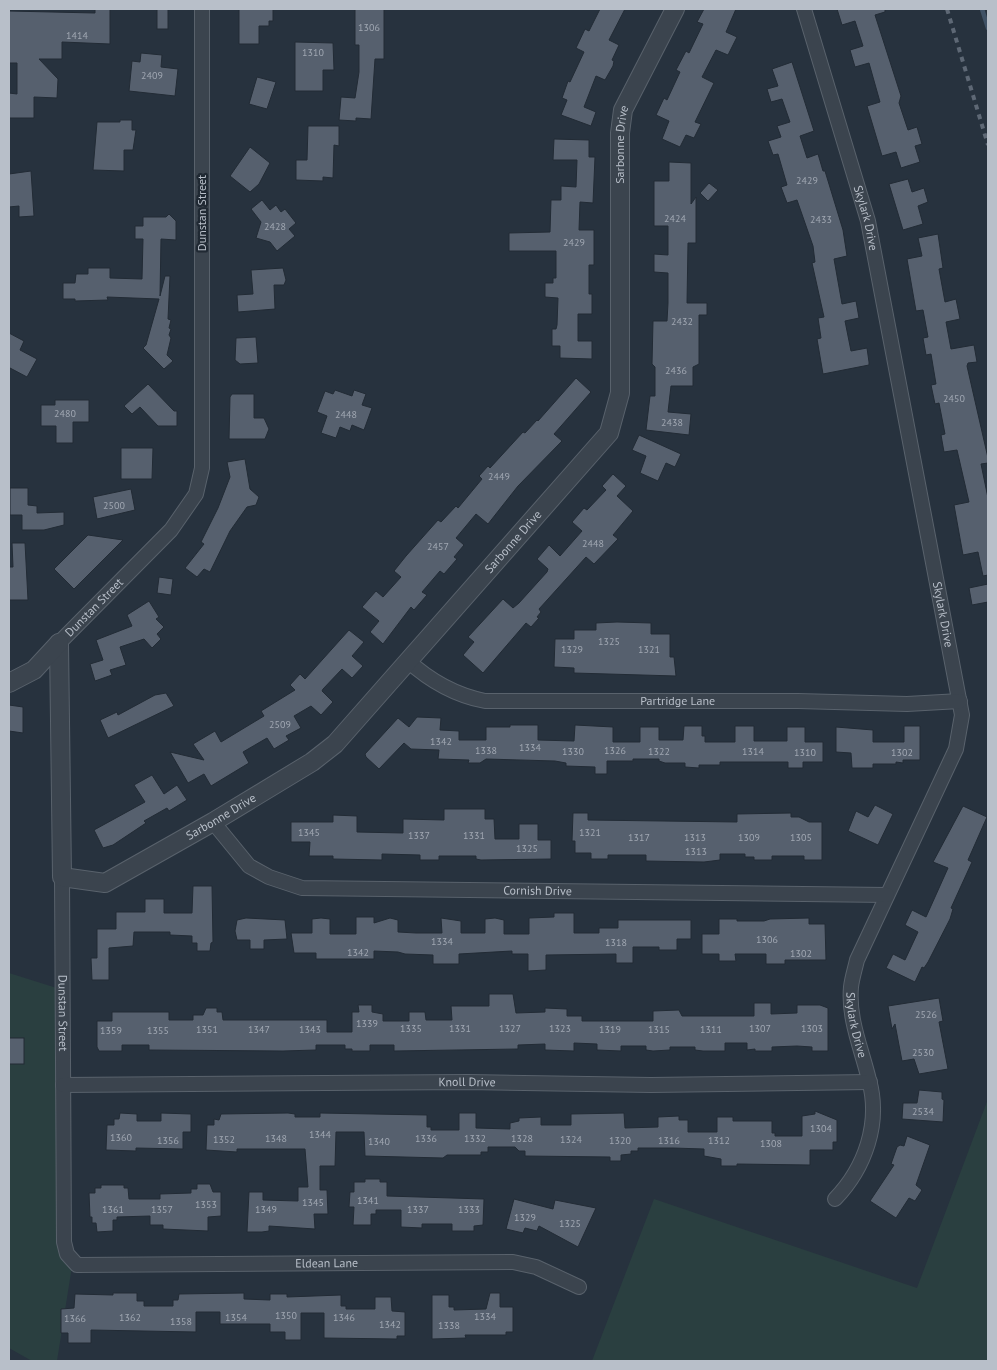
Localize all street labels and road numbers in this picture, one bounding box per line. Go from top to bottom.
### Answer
street label: Sarbonne Drive [612,102,631,184]
street label: Dunstan Street [194,175,209,251]
street label: Skylark Drive [851,183,881,252]
street label: Sarbonne Drive [481,507,544,576]
street label: Dunstan Street [62,575,126,640]
street label: Skylark Drive [930,580,957,649]
street label: Partridge Lane [640,693,715,708]
street label: Sarbonne Drive [183,790,258,843]
street label: Cornish Drive [503,882,572,898]
street label: Dunstan Street [56,975,71,1051]
street label: Skylark Drive [844,992,871,1059]
street label: Knoll Drive [438,1074,496,1089]
street label: Eldean Lane [295,1255,358,1270]

